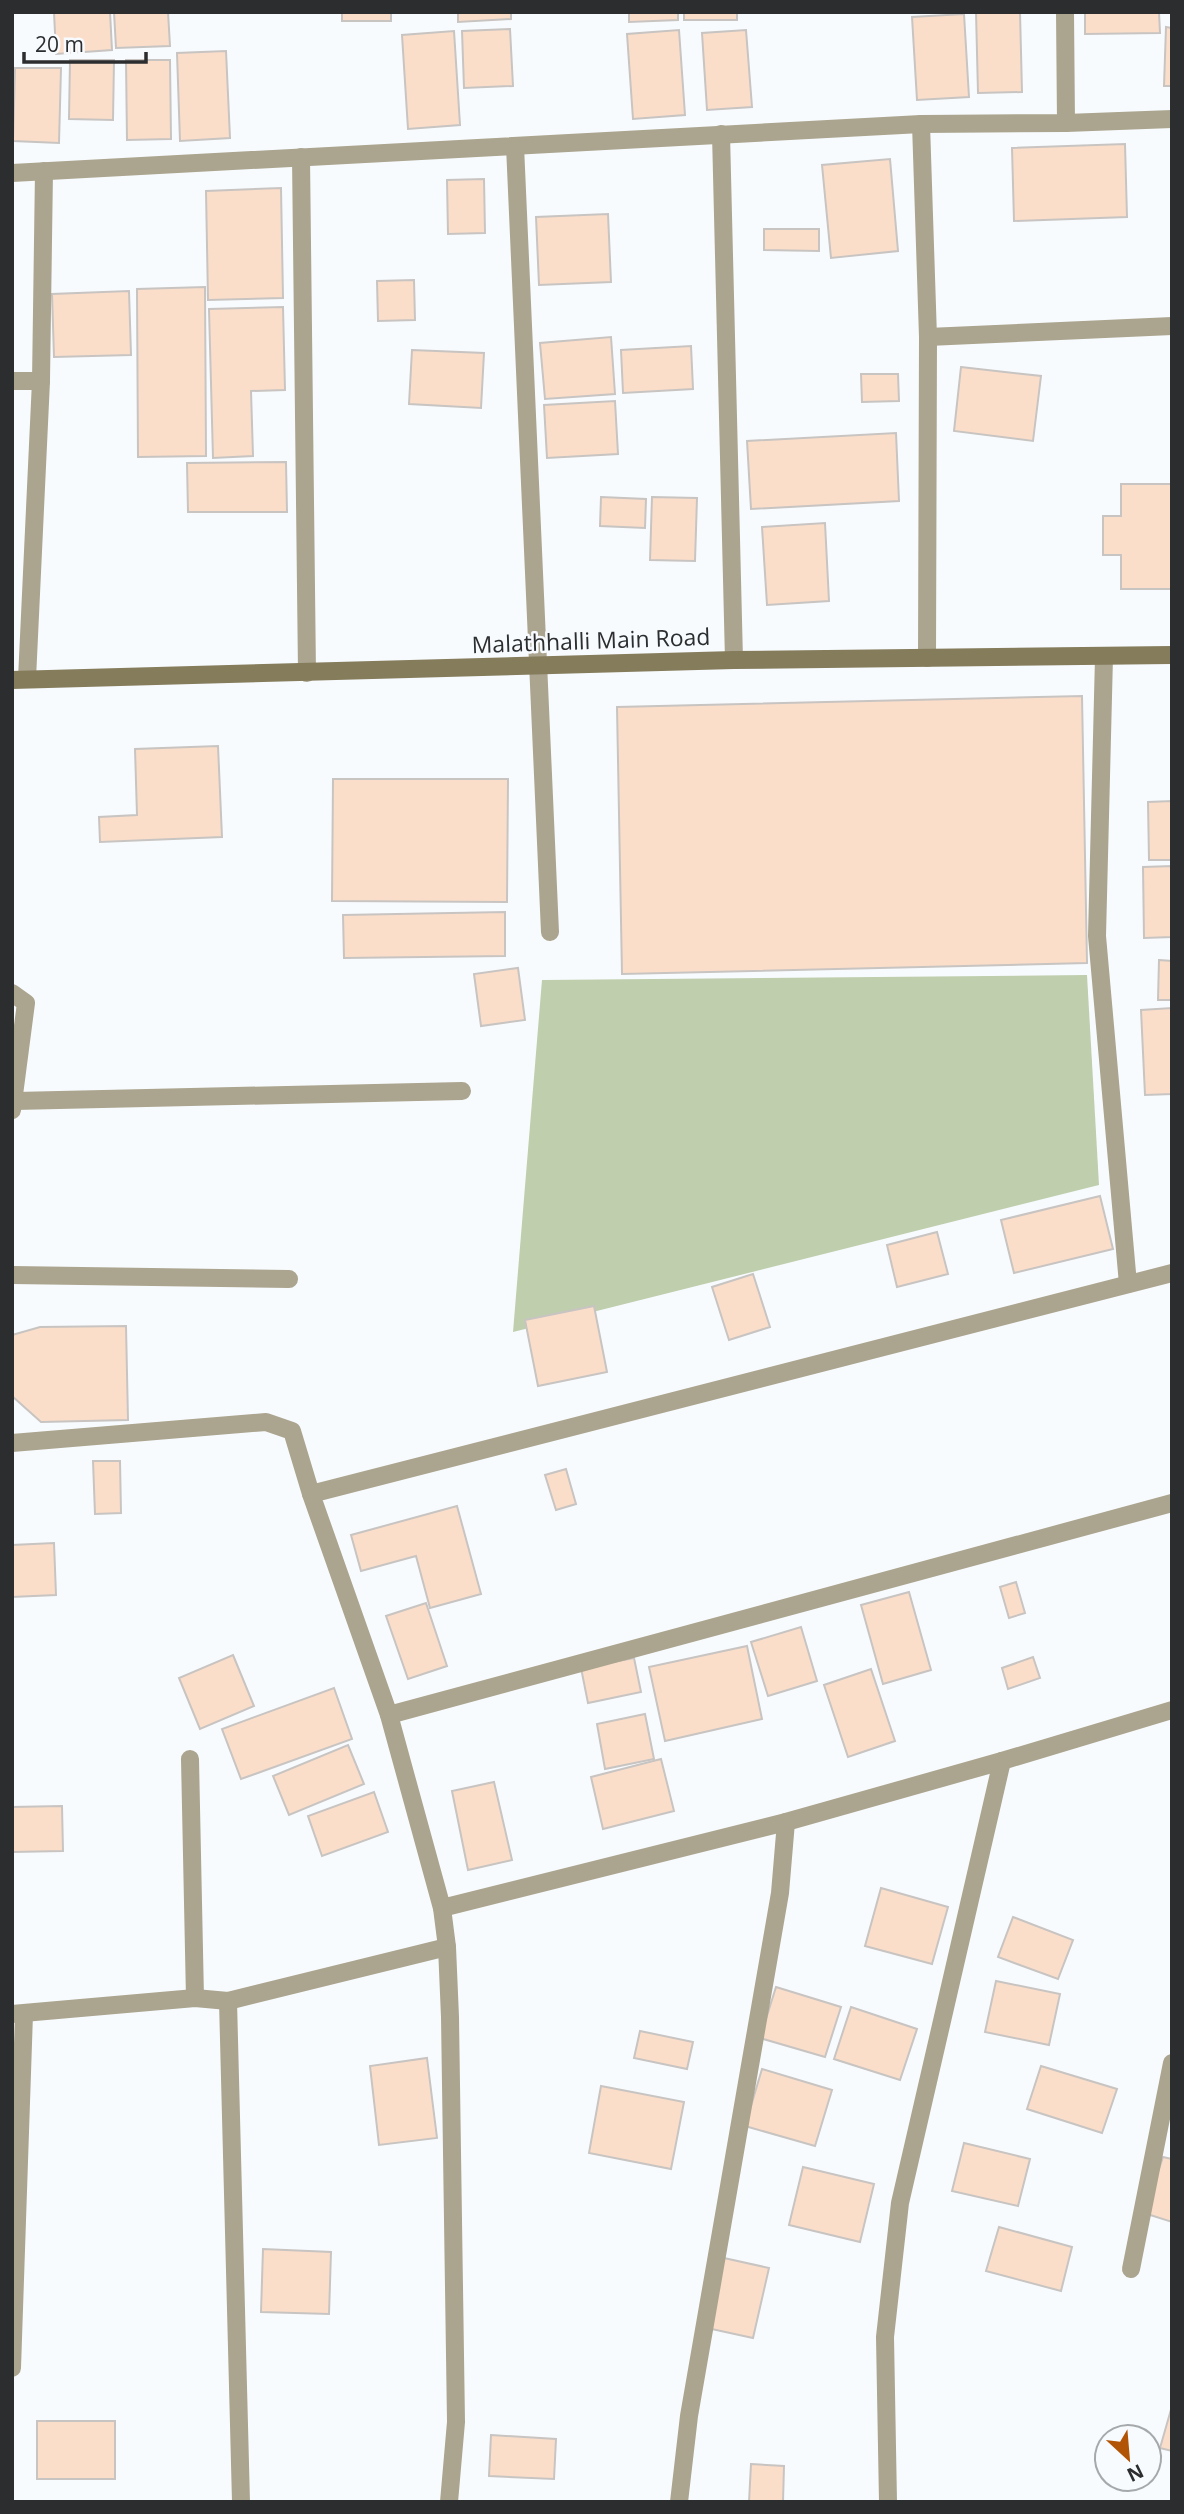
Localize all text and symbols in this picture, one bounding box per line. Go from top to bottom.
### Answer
scale bar [24,21,147,65]
text: 20 m [35,30,84,58]
street label: Malathhalli Main Road [471,620,711,660]
north arrow [1093,2423,1163,2493]
text: N [1123,2458,1148,2488]

